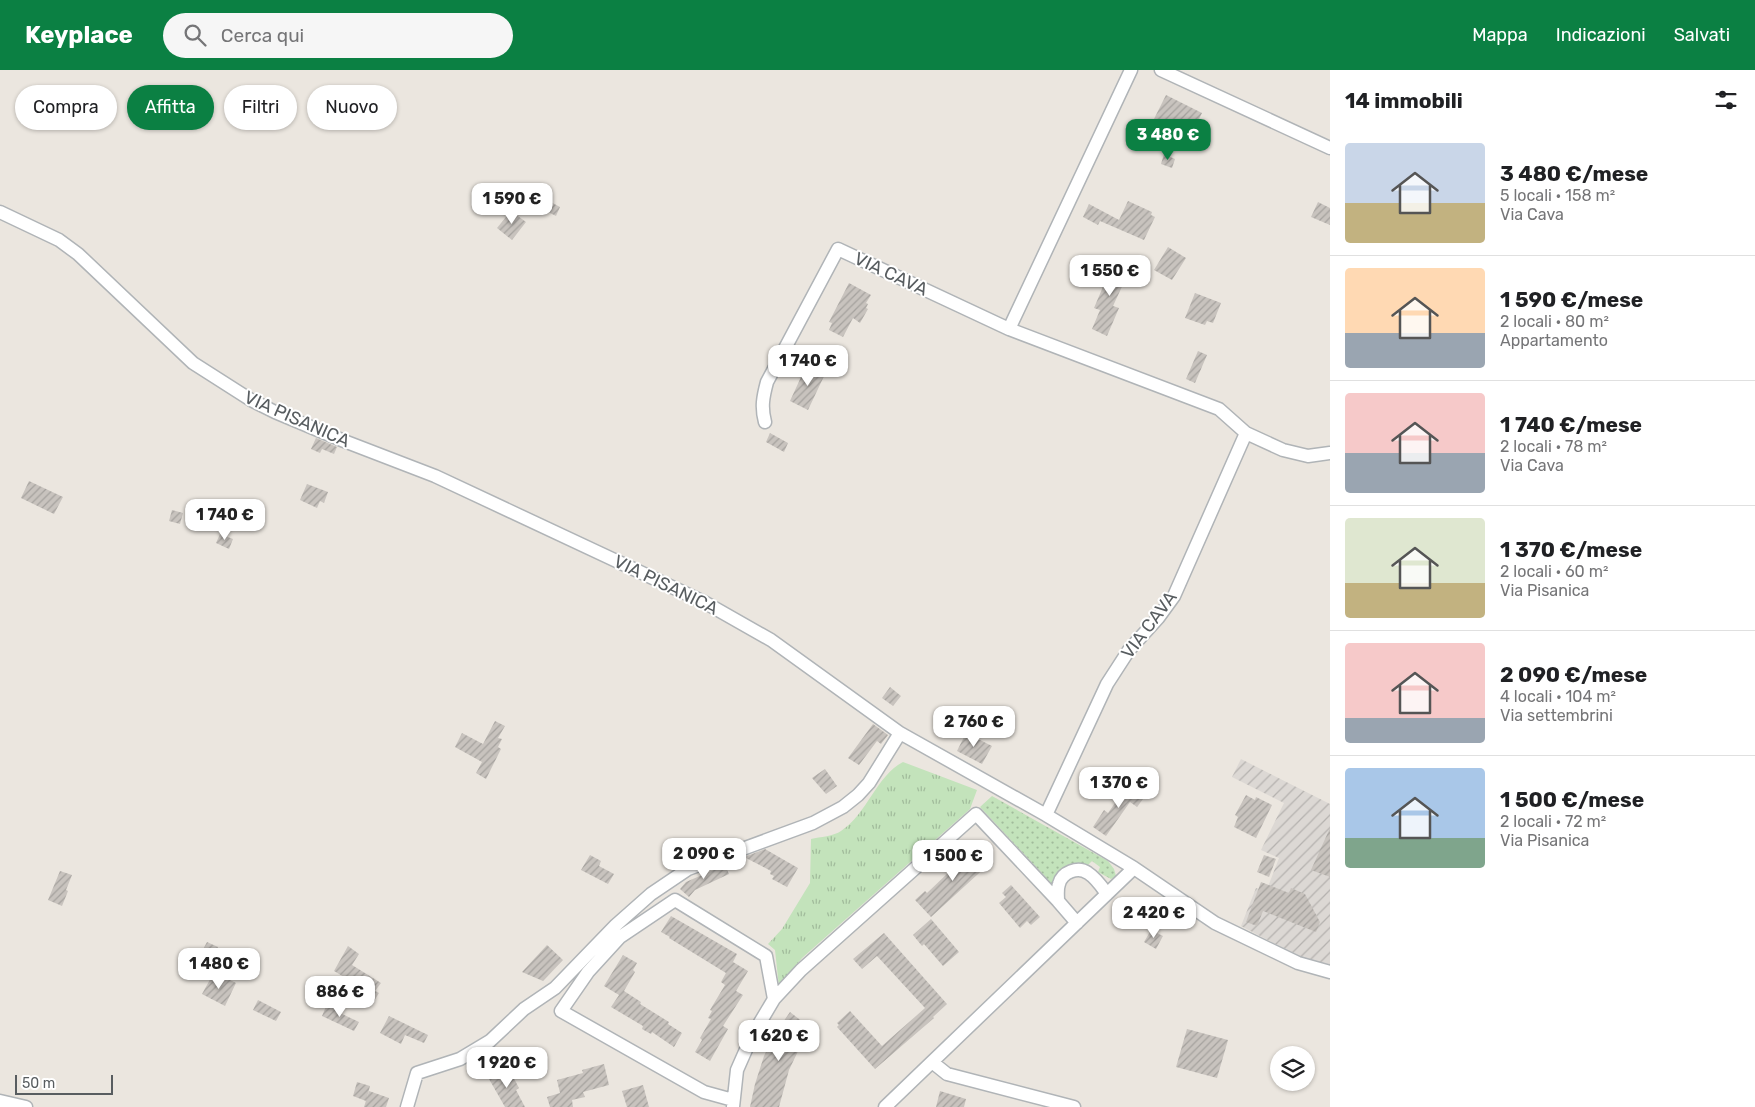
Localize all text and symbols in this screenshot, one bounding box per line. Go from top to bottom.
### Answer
search box [163,13,513,58]
text: Keyplace [25,21,133,49]
icon: search [181,21,209,49]
text: Cerca qui [221,24,304,47]
text: Mappa [1472,24,1528,46]
text: Indicazioni [1556,24,1646,46]
text: Salvati [1674,24,1730,46]
chip: Compra [15,85,117,130]
chip: Affitta [127,85,214,130]
chip: Filtri [224,85,297,130]
chip: Nuovo [307,85,397,130]
icon: filters [1712,86,1740,114]
text: 14 immobili [1345,88,1463,113]
pin: 3 480 € [1122,118,1214,161]
text: 3 480 € [1137,125,1199,144]
text: 3 480 €/mese [1500,161,1648,186]
icon: home [1385,163,1445,223]
pin: 1 590 € [466,182,558,225]
text: 5 locali · 158 m² [1500,186,1615,205]
text: 1 590 € [483,189,541,208]
text: Via Cava [1500,205,1564,224]
street label: VIA CAVA [851,247,931,301]
pin: 1 550 € [1064,254,1156,297]
text: 1 550 € [1081,261,1139,280]
text: 1 590 €/mese [1500,287,1643,312]
icon: home [1385,288,1445,348]
text: 2 locali · 80 m² [1500,312,1609,331]
text: Appartamento [1500,331,1608,350]
pin: 1 740 € [762,344,854,387]
text: 1 740 € [779,351,837,370]
street label: VIA PISANICA [241,386,353,452]
text: 1 740 €/mese [1500,412,1642,437]
icon: home [1385,413,1445,473]
text: 2 locali · 78 m² [1500,437,1607,456]
text: Via Cava [1500,456,1564,475]
pin: 1 740 € [179,498,271,541]
text: 1 740 € [196,505,254,524]
text: 1 370 €/mese [1500,537,1642,562]
icon: home [1385,538,1445,598]
street label: VIA PISANICA [610,550,722,620]
text: 2 locali · 60 m² [1500,562,1608,581]
text: Via Pisanica [1500,581,1589,600]
street label: VIA CAVA [1117,587,1181,663]
text: 2 090 €/mese [1500,662,1647,687]
icon: home [1385,663,1445,723]
text: 4 locali · 104 m² [1500,687,1616,706]
pin: 2 760 € [928,706,1020,748]
text: Via settembrini [1500,706,1613,725]
text: 2 760 € [944,712,1004,731]
pin: 1 370 € [1073,766,1165,809]
text: 1 370 € [1090,773,1148,792]
text: 1 500 €/mese [1500,787,1644,812]
icon: home [1385,788,1445,848]
text: 2 locali · 72 m² [1500,812,1606,831]
text: Via Pisanica [1500,831,1589,850]
pin: 2 090 € [658,838,750,880]
pin: 1 500 € [907,840,999,882]
text: 2 090 € [673,844,735,863]
text: 1 500 € [923,846,983,865]
pin: 2 420 € [1108,896,1200,939]
text: 2 420 € [1123,903,1185,922]
pin: 1 480 € [173,948,265,990]
text: 1 480 € [189,954,249,973]
pin: 886 € [305,976,375,1018]
text: 886 € [316,982,364,1001]
pin: 1 620 € [733,1020,825,1062]
text: 1 620 € [749,1026,809,1045]
pin: 1 920 € [461,1046,553,1089]
map controls [1270,1046,1315,1091]
button: layers [1270,1046,1315,1091]
text: 1 920 € [478,1053,536,1072]
scale bar [15,1072,112,1095]
text: 50 m [22,1075,55,1092]

